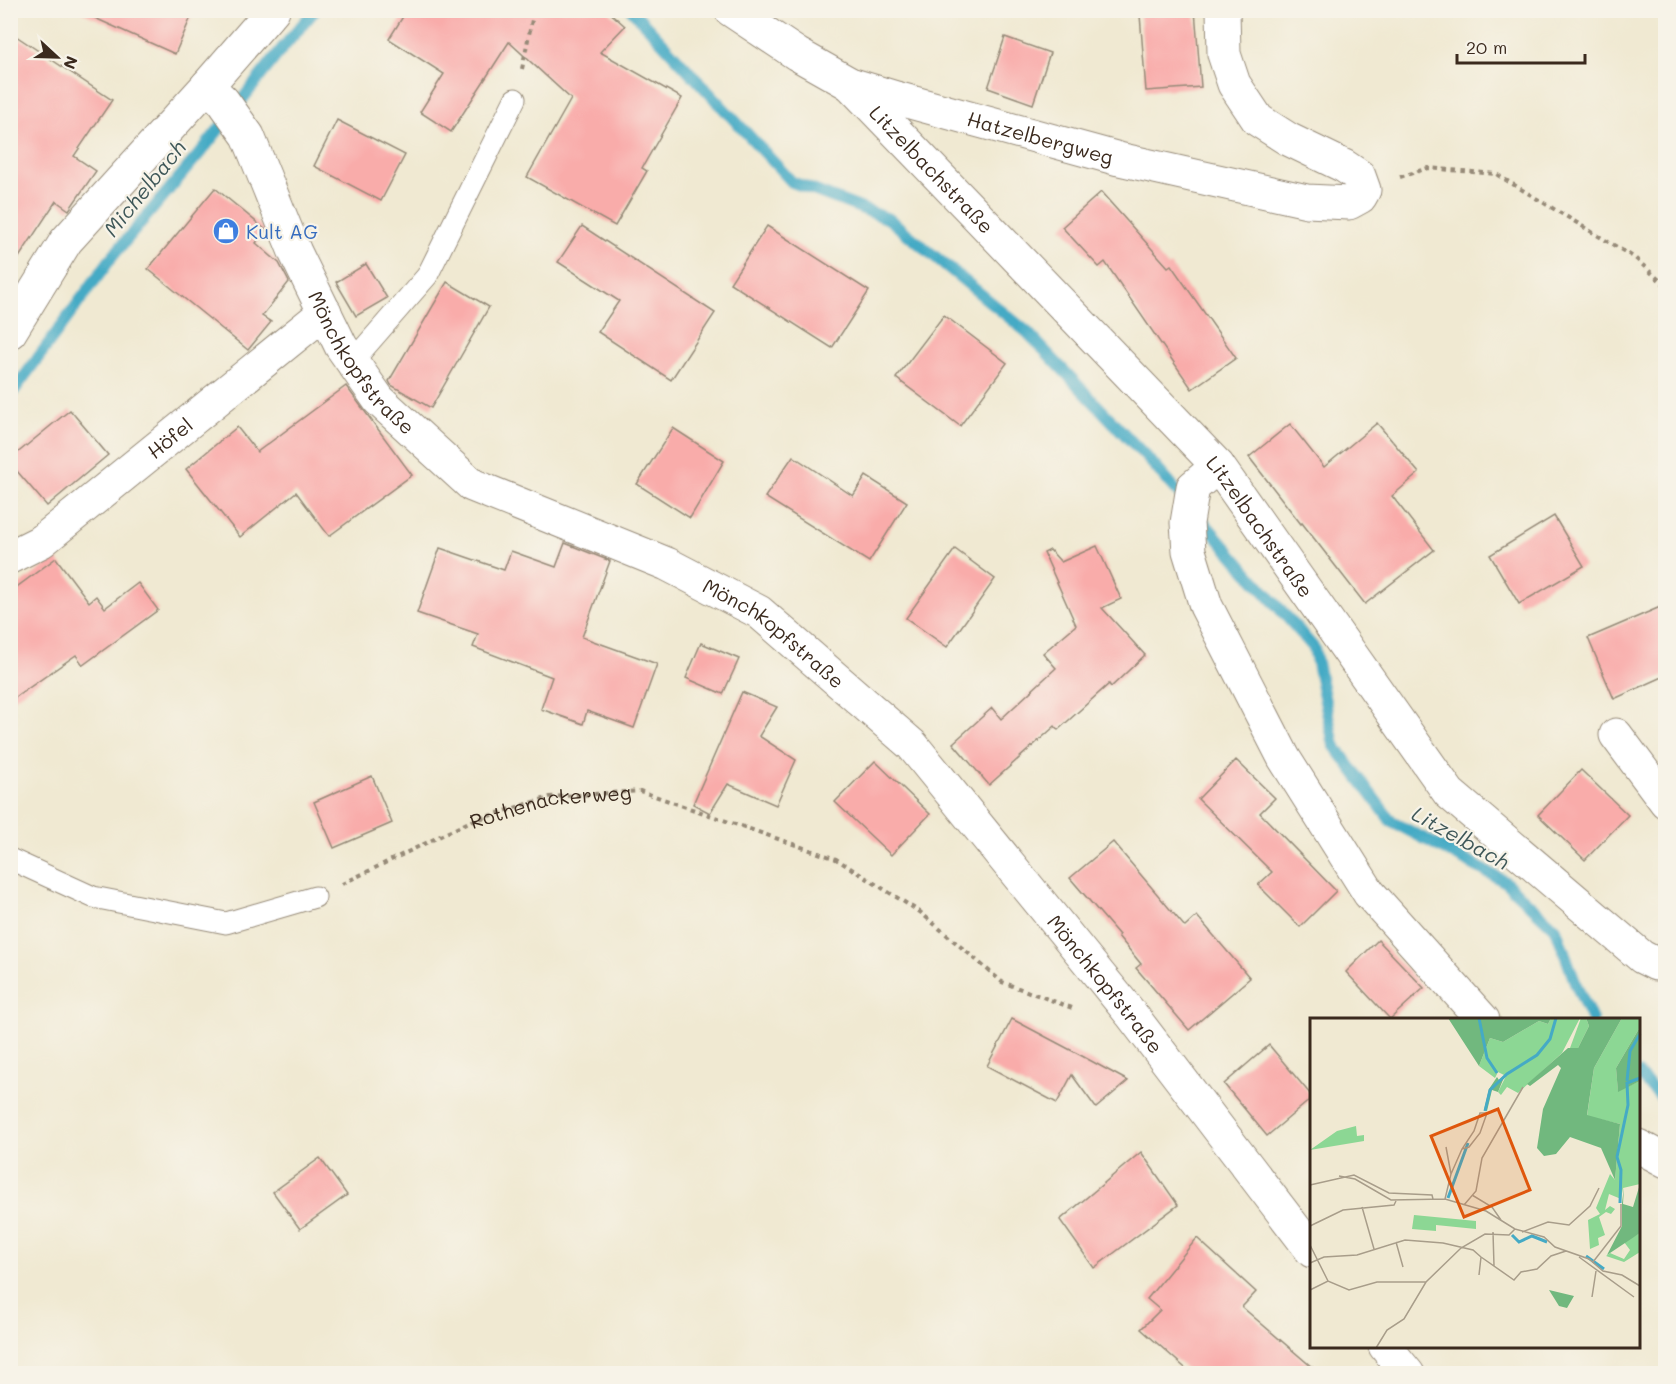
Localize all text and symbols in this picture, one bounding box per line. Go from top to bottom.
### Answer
north arrow [27,27,87,87]
scale bar [1457,27,1584,65]
text: 20 m [1466,35,1507,59]
text: N [59,53,83,72]
street label: Litzelbachstraße [864,99,1000,239]
street label: Hatzelbergweg [964,105,1116,170]
water label: Michelbach [97,134,191,242]
shop icon: Kult AG [211,216,241,246]
place label: Kult AG [246,218,318,244]
street label: Mönchkopfstraße [303,286,421,440]
street label: Höfel [142,411,198,464]
street label: Litzelbachstraße [1201,449,1320,602]
street label: Mönchkopfstraße [699,572,850,694]
street label: Rothenackerweg [466,779,632,834]
water label: Litzelbach [1408,799,1515,875]
street label: Mönchkopfstraße [1042,909,1169,1058]
inset map [1310,1018,1640,1348]

